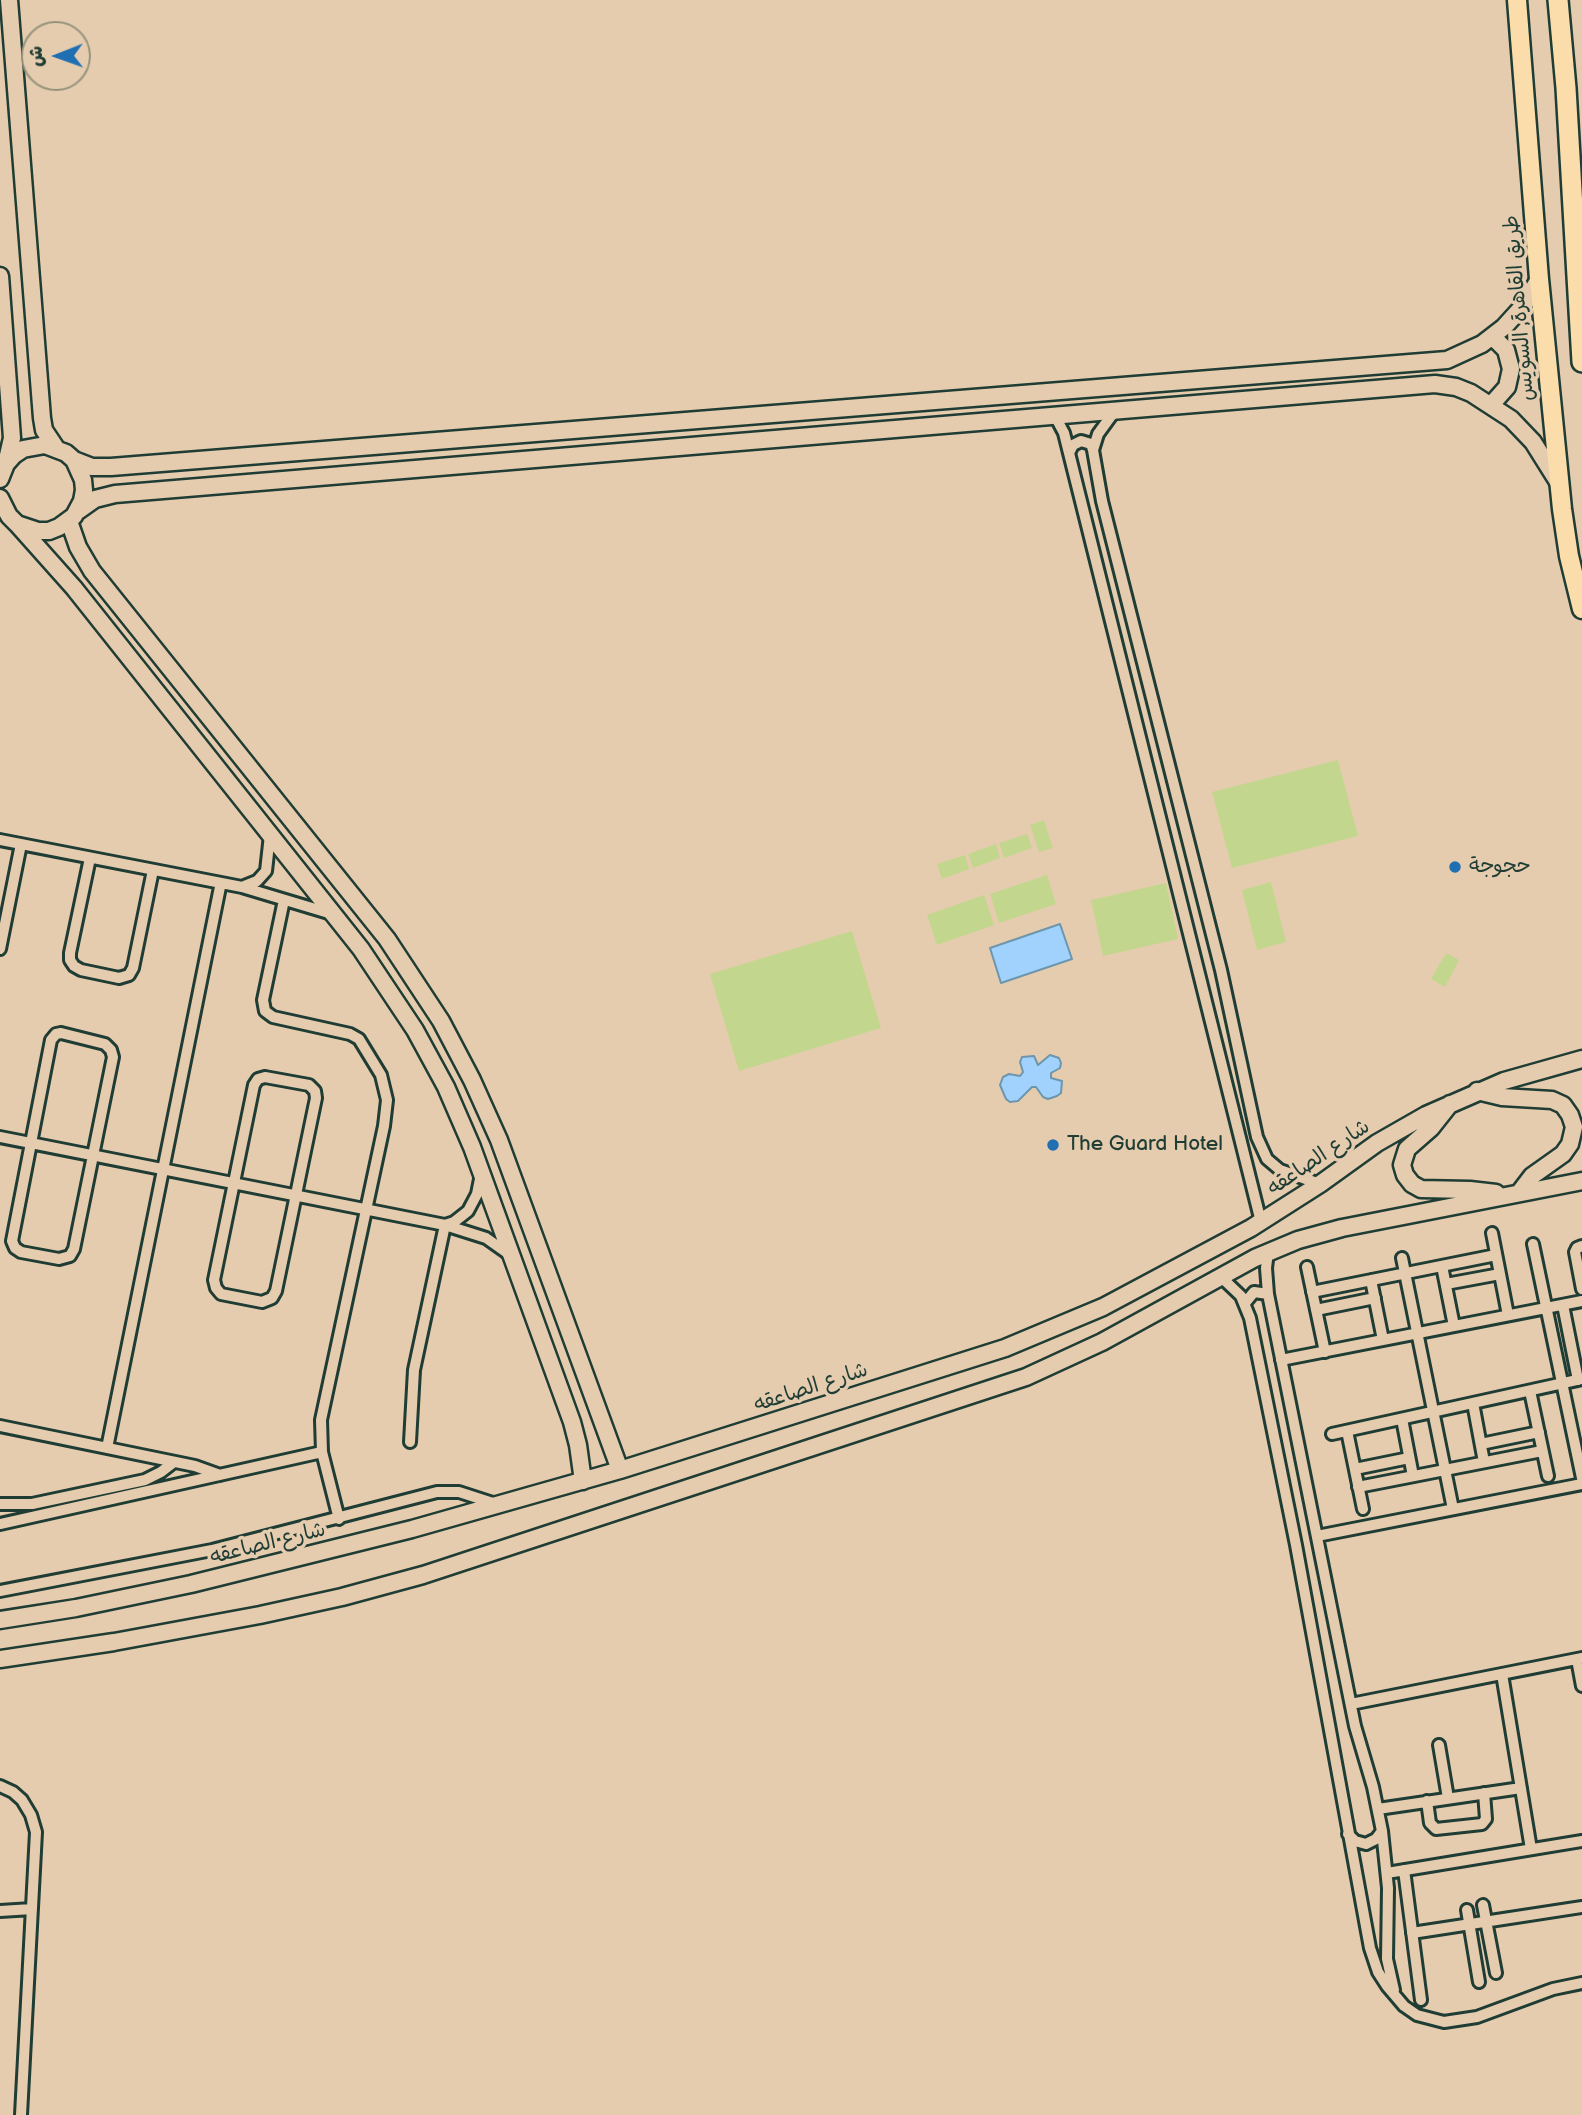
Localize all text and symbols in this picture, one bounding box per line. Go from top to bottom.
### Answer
north arrow [21,21,91,91]
text: ش [25,46,48,67]
street label: طريق القاهرة, السويس [1499,214,1541,402]
place label: حجوجة [1469,854,1531,880]
marker: حجوجة [1447,859,1463,875]
street label: شارع الصاعقه [1263,1114,1375,1202]
place label: The Guard Hotel [1067,1132,1223,1158]
marker: The Guard Hotel [1045,1137,1061,1153]
street label: شارع الصاعقه [751,1358,871,1418]
street label: شارع الصاعقه [208,1517,328,1571]

